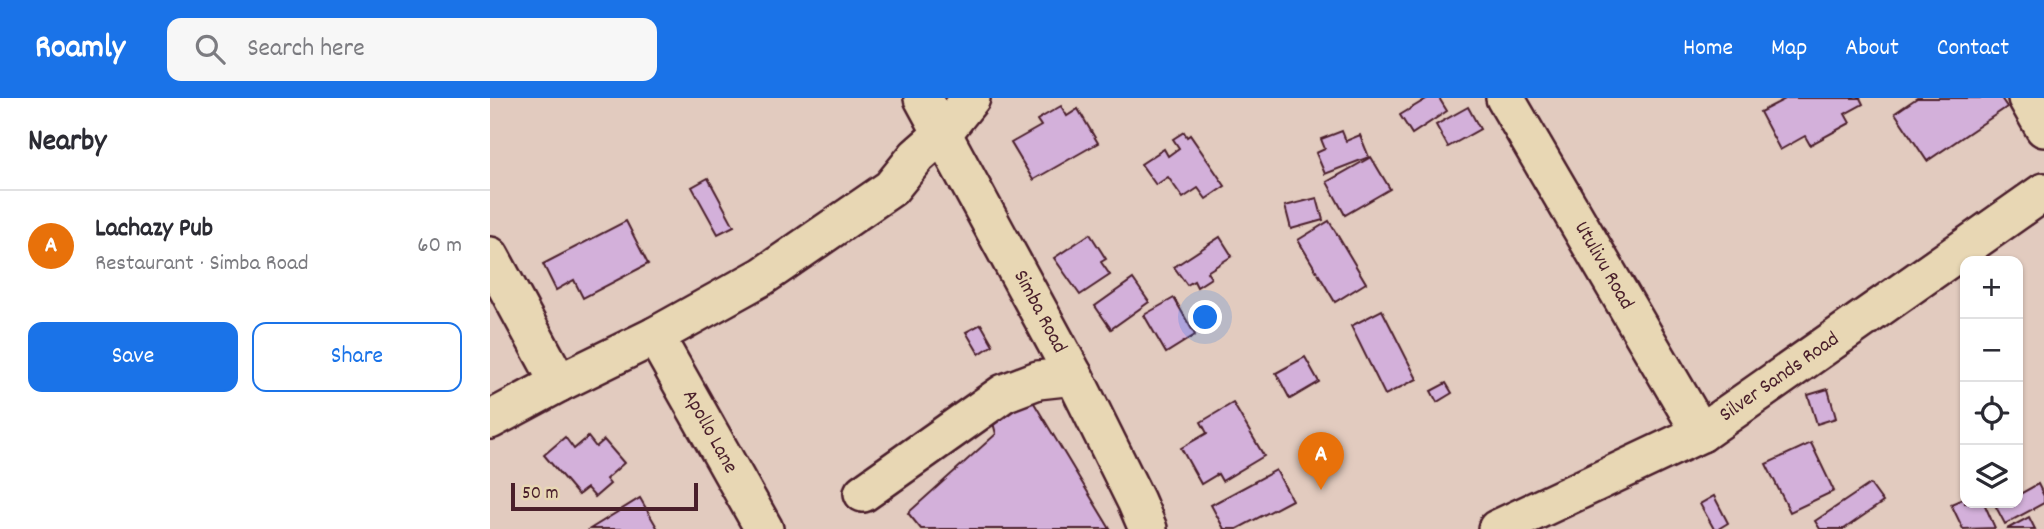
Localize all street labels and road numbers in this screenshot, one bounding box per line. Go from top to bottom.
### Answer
street label: Utulivu Road [1566,216,1640,316]
street label: Simba Road [1004,265,1074,359]
street label: Silver Sands Road [1714,325,1846,431]
street label: Apollo Lane [674,384,744,480]

